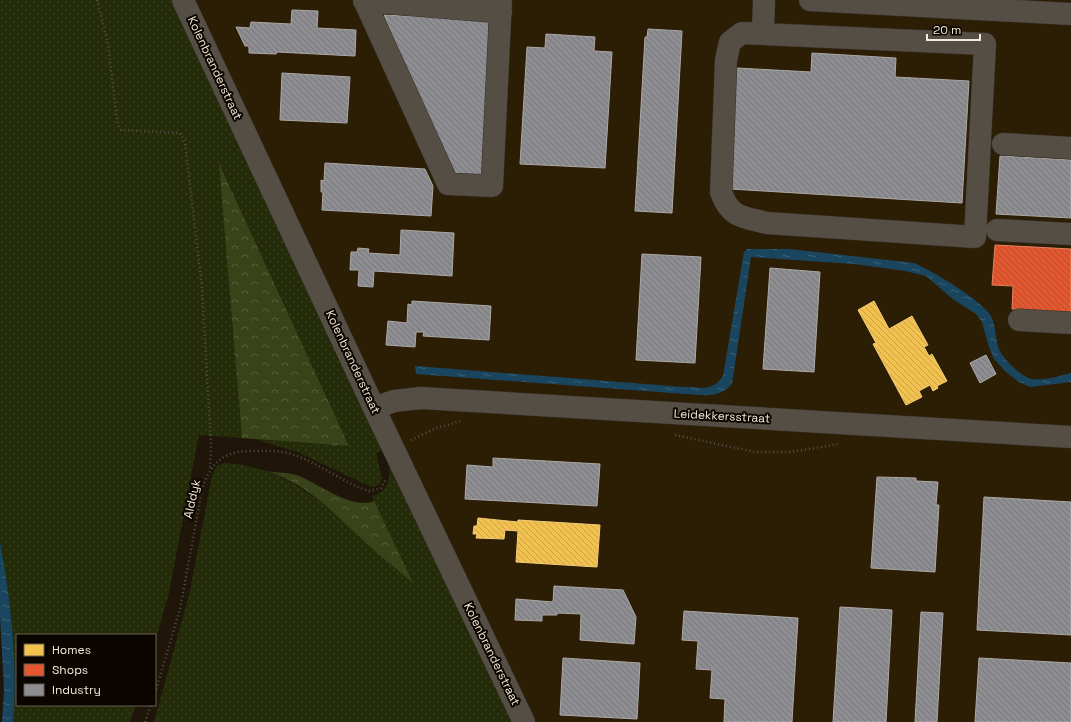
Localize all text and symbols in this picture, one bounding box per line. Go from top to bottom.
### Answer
street label: Kolenbranderstraat [184,14,246,122]
scale bar [927,16,980,42]
text: 20 m [933,22,961,38]
street label: Kolenbranderstraat [322,308,384,416]
street label: Leidekkersstraat [673,405,771,427]
street label: Alddyk [180,477,204,520]
street label: Kolenbranderstraat [460,600,524,708]
legend [16,634,156,706]
text: Homes [52,642,91,658]
text: Shops [52,662,88,678]
text: Industry [52,682,101,698]

